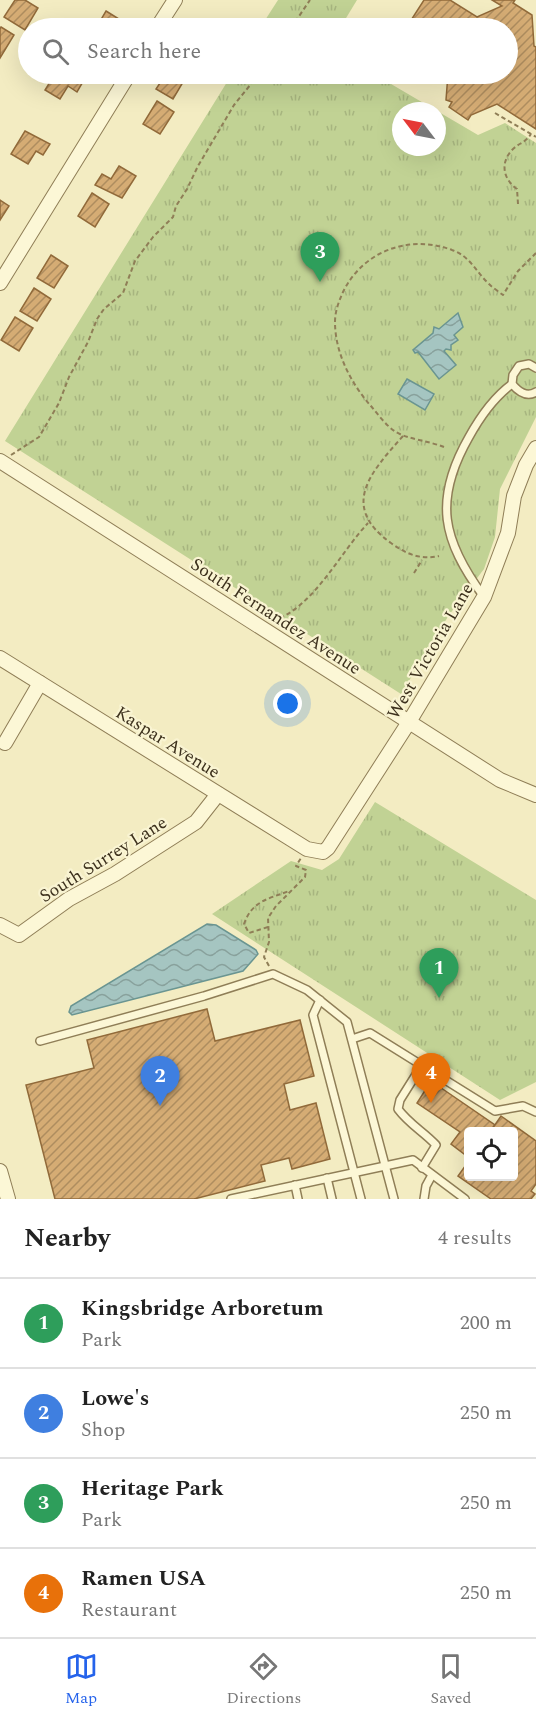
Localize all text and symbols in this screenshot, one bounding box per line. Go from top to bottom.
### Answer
search box [18,18,518,84]
icon: search [39,35,72,68]
text: Search here [87,35,201,68]
north arrow [392,102,446,156]
pin: 3 [300,232,340,282]
street label: South Fernandez Avenue [185,551,366,682]
street label: West Victoria Lane [380,578,481,725]
your location [273,689,302,718]
street label: Kaspar Avenue [110,699,225,785]
street label: South Surrey Lane [34,809,172,910]
pin: 1 [420,948,458,998]
pin: 4 [412,1054,450,1103]
pin: 2 [140,1056,180,1106]
map controls [464,1127,518,1181]
button: locate [464,1127,518,1181]
text: Nearby [24,1218,110,1258]
text: 4 results [438,1223,512,1253]
text: Kingsbridge Arboretum [81,1292,324,1325]
text: 1 [38,1308,49,1338]
text: 200 m [460,1308,512,1338]
text: Park [81,1325,122,1355]
text: Lowe's [81,1382,149,1415]
text: 2 [38,1398,49,1428]
text: 250 m [460,1398,512,1428]
text: Shop [81,1415,125,1445]
text: Heritage Park [81,1472,224,1505]
text: 3 [38,1488,49,1518]
text: 250 m [460,1488,512,1518]
text: Park [81,1505,122,1535]
text: Ramen USA [81,1562,206,1595]
text: 4 [38,1578,49,1608]
text: 250 m [460,1578,512,1608]
text: Restaurant [81,1595,177,1625]
tab: Map [65,1650,98,1710]
tab: Directions [227,1650,301,1710]
tab: Saved [430,1650,471,1710]

